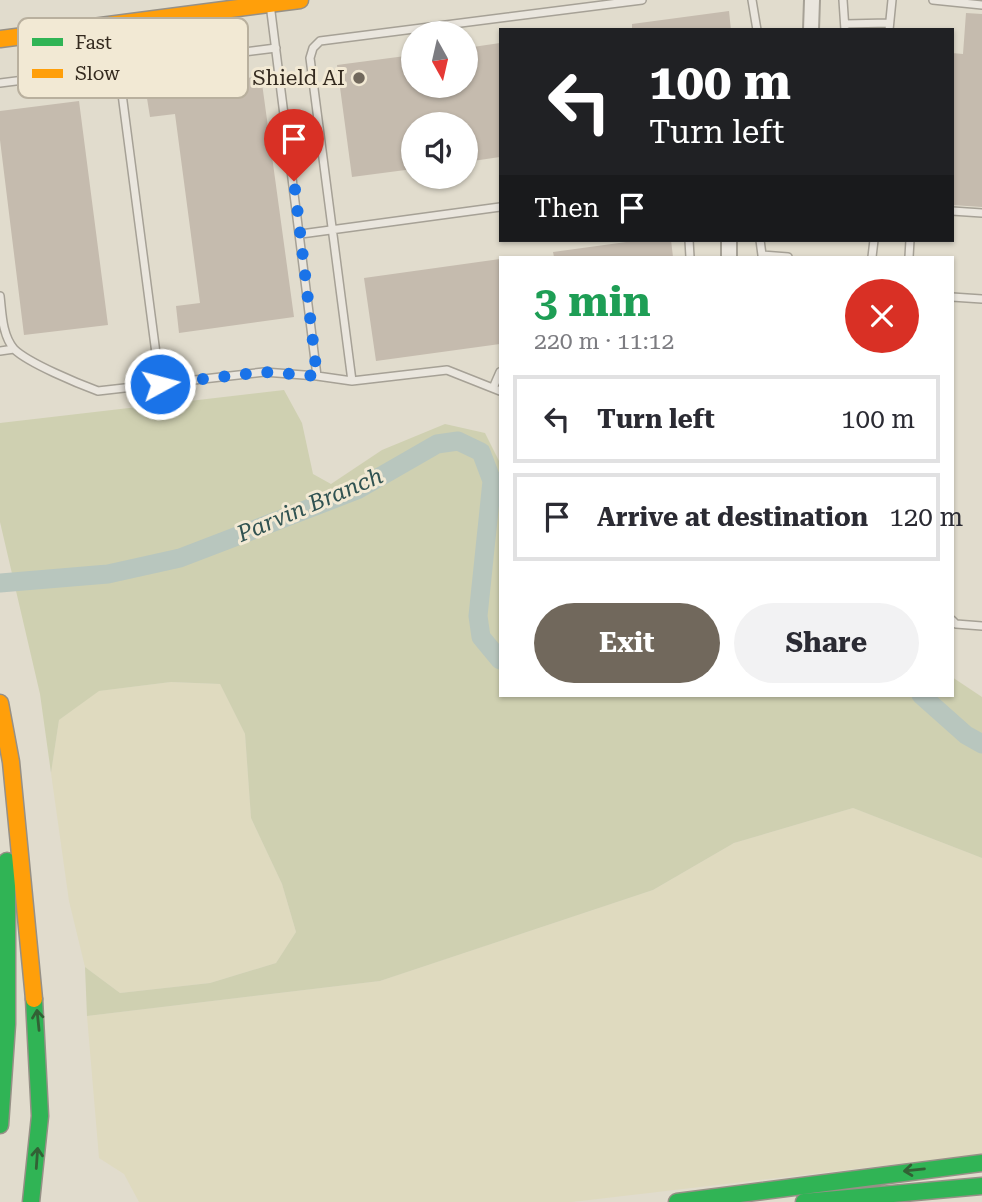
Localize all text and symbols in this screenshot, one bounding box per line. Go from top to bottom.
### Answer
legend [18,18,248,98]
north arrow [401,21,478,98]
map controls [401,21,478,189]
text: Fast [75,31,112,54]
text: 100 m [649,54,791,111]
icon: left [534,56,625,147]
text: Slow [75,62,120,85]
place label: Shield AI [253,66,345,90]
marker: Shield AI [351,70,367,86]
pin [264,109,324,181]
button: sound [401,112,478,189]
text: Turn left [649,113,784,151]
icon: arrive [275,120,313,158]
icon: arrive [613,189,651,227]
text: Then [534,193,599,223]
text: 3 min [534,277,651,326]
button: close [845,279,919,353]
text: 220 m · 11:12 [534,328,674,355]
position arrow [123,347,197,421]
icon: left [538,400,576,438]
text: Turn left [597,404,715,434]
text: 100 m [841,404,915,434]
water label: Parvin Branch [232,462,387,548]
icon: arrive [538,498,576,536]
text: Arrive at destination [597,502,868,532]
text: 120 m [889,502,963,532]
button: Exit [534,603,720,683]
button: Share [734,603,919,683]
one-way arrow [31,1009,44,1032]
one-way arrow [31,1147,44,1169]
one-way arrow [903,1163,926,1176]

